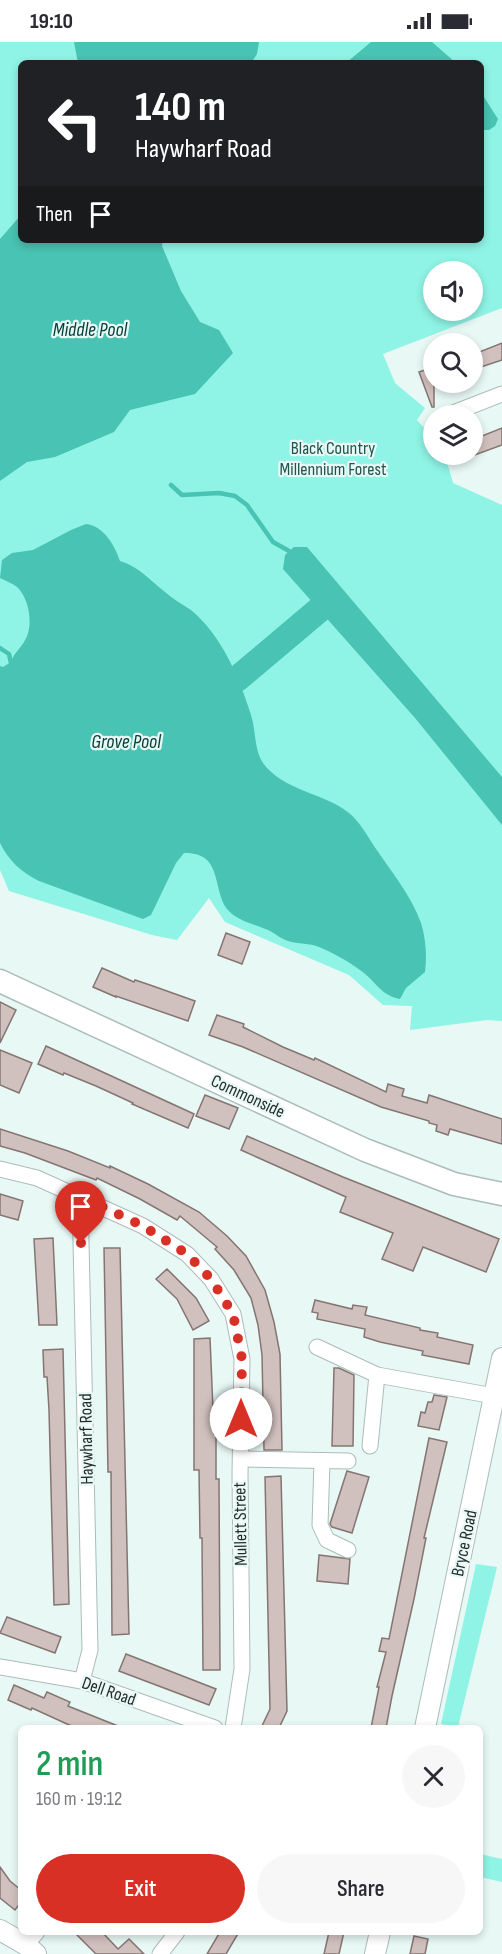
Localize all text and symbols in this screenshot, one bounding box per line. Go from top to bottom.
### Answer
text: 19:10 [30,8,73,35]
text: 140 m [135,82,226,133]
icon: left [36,84,114,162]
text: Haywharf Road [135,133,272,165]
icon: arrive [84,198,117,231]
text: Then [36,201,72,228]
map controls [423,261,483,465]
button: sound [423,261,483,321]
water label: Middle Pool [53,318,129,342]
button: search [423,333,483,393]
button: layers [423,405,483,465]
park label: Black Country Millennium Forest [280,438,387,480]
water label: Grove Pool [91,730,162,754]
street label: Commonside [208,1070,288,1123]
pin [55,1181,106,1243]
icon: arrive [64,1190,97,1223]
position arrow [209,1387,273,1451]
street label: Haywharf Road [75,1393,98,1485]
street label: Mullett Street [229,1481,252,1566]
street label: Bryce Road [447,1508,482,1578]
street label: Dell Road [79,1672,139,1710]
text: 2 min [36,1743,103,1786]
button: close [402,1745,465,1808]
text: 160 m · 19:12 [36,1787,122,1811]
button: Exit [36,1854,245,1923]
button: Share [257,1854,465,1923]

